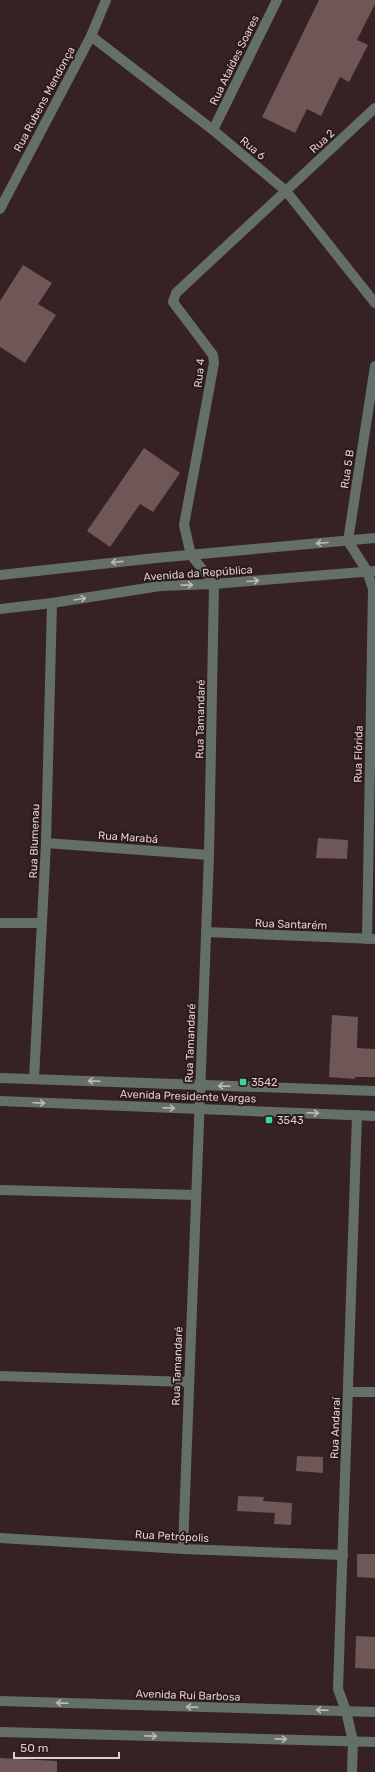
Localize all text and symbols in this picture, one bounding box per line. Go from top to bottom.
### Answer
street label: Rua Ataídes Soares [207,13,262,107]
street label: Rua Rubens Mendonça [11,44,78,154]
street label: Rua 2 [307,127,337,156]
street label: Rua 6 [237,134,268,163]
street label: Rua 4 [191,358,208,388]
street label: Rua 5 B [338,449,357,489]
one-way arrow [316,539,329,547]
one-way arrow [111,558,124,566]
street label: Avenida da República [143,563,253,584]
one-way arrow [246,577,259,585]
one-way arrow [180,581,193,589]
one-way arrow [73,594,86,602]
street label: Rua Tamandaré [193,679,208,759]
street label: Rua Flórida [351,725,366,783]
street label: Rua Blumenau [27,804,42,878]
street label: Rua Marabá [97,829,158,846]
street label: Rua Santarém [255,917,328,932]
street label: Rua Tamandaré [183,1003,198,1083]
place label: 3542 [251,1076,277,1089]
marker: 3542 [238,1077,248,1087]
one-way arrow [88,1078,101,1085]
one-way arrow [218,1082,231,1090]
street label: Avenida Presidente Vargas [120,1088,257,1105]
one-way arrow [32,1099,45,1107]
one-way arrow [162,1104,175,1112]
one-way arrow [306,1109,319,1117]
place label: 3543 [277,1114,304,1127]
marker: 3543 [264,1115,274,1125]
street label: Rua Tamandaré [170,1326,185,1406]
street label: Rua Andaraí [328,1396,343,1459]
street label: Rua Petrópolis [135,1528,210,1545]
street label: Avenida Rui Barbosa [135,1687,241,1704]
one-way arrow [56,1699,69,1707]
one-way arrow [186,1703,199,1710]
one-way arrow [316,1707,329,1714]
one-way arrow [144,1732,157,1740]
scale bar [14,1734,119,1760]
one-way arrow [274,1735,287,1743]
text: 50 m [20,1741,48,1755]

